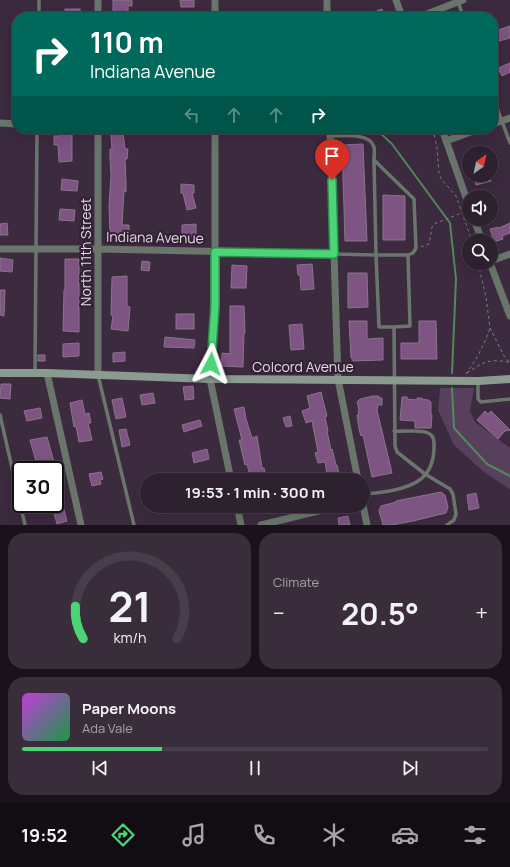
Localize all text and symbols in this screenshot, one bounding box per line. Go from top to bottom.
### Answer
text: 110 m [90,23,164,61]
icon: right [24,28,76,80]
text: Indiana Avenue [90,59,216,83]
icon: left [181,104,203,126]
icon: ahead [223,104,245,126]
icon: ahead [265,104,287,126]
icon: right [307,104,329,126]
pin [315,139,349,180]
icon: arrive [321,145,343,167]
north arrow [462,146,498,182]
map controls [462,146,498,270]
button: sound [462,190,498,226]
street label: North 11th Street [76,197,95,306]
street label: Indiana Avenue [106,227,204,247]
button: search [462,234,498,270]
position arrow [190,343,232,385]
street label: Colcord Avenue [252,357,354,376]
speed limit sign: 30 [12,461,64,513]
text: 19:53 · 1 min · 300 m [185,482,325,503]
text: Climate [273,573,319,591]
text: 21 [108,578,151,634]
text: 20.5° [341,593,419,634]
text: − [273,598,285,628]
text: + [475,598,488,628]
text: km/h [113,628,146,647]
text: Paper Moons [82,698,176,719]
text: Ada Vale [82,719,133,737]
icon: previous [89,757,111,779]
icon: pause [244,757,266,779]
icon: next [399,757,421,779]
icon: directions [109,821,137,849]
icon: music [180,821,208,849]
icon: phone [250,821,278,849]
icon: climate [320,821,348,849]
icon: car [391,821,419,849]
icon: filters [461,821,489,849]
text: 19:52 [21,823,67,847]

